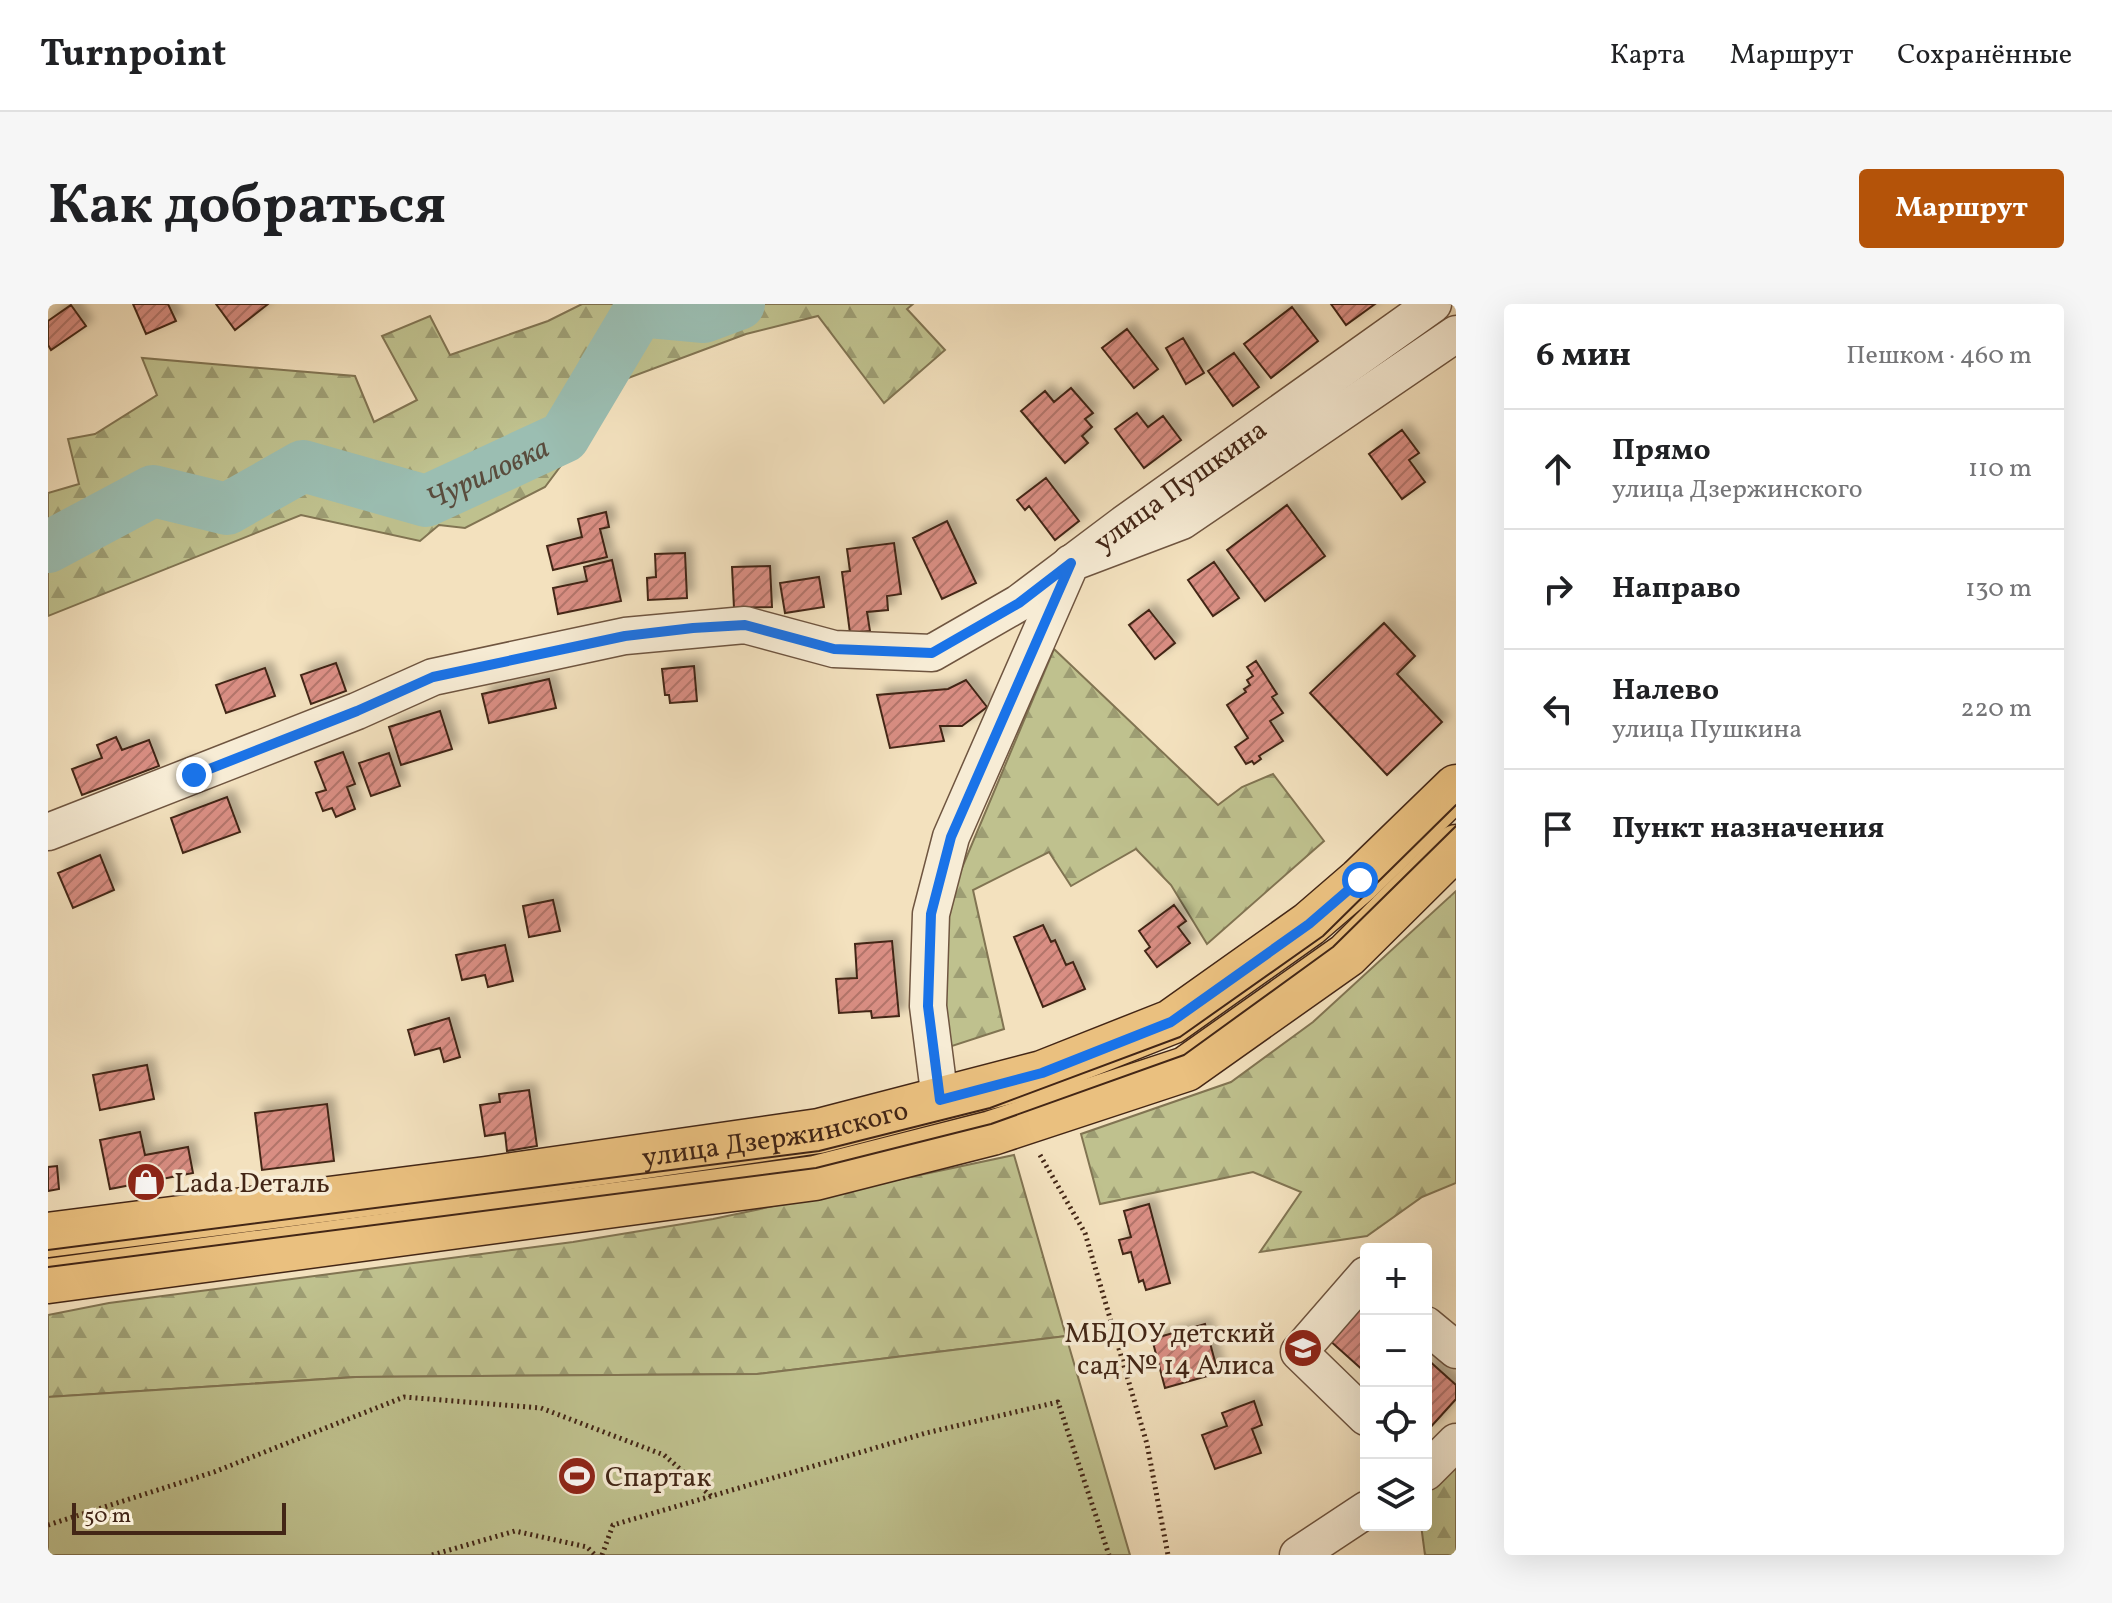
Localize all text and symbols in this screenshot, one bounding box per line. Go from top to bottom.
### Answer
text: Turnpoint [40,29,226,82]
text: Карта [1610,36,1686,75]
text: Маршрут [1730,36,1853,75]
text: Сохранённые [1897,36,2072,75]
text: Как добраться [48,169,446,247]
button: Маршрут [1859,169,2064,248]
text: 6 мин [1536,333,1631,380]
text: Пешком · 460 m [1846,338,2032,374]
street label: улица Пушкина [1086,411,1276,562]
water label: Чуриловка [420,428,557,521]
text: Прямо [1612,430,1711,472]
icon: ahead [1536,447,1580,491]
text: 110 m [1968,451,2032,487]
text: улица Дзержинского [1612,472,1863,508]
icon: right [1536,567,1580,611]
text: Направо [1612,568,1741,610]
text: 130 m [1965,571,2032,607]
text: Налево [1612,670,1719,712]
icon: left [1536,687,1580,731]
text: 220 m [1960,691,2032,727]
text: улица Пушкина [1612,712,1802,748]
route end [176,757,212,793]
icon: arrive [1536,807,1580,851]
text: Пункт назначения [1612,808,1884,850]
route start [1342,862,1378,898]
street label: улица Дзержинского [639,1092,913,1178]
shop icon: Lada Dеталь [125,1161,167,1203]
place label: Lada Dеталь [174,1165,330,1204]
map controls [1360,1243,1432,1531]
button: + [1360,1243,1432,1315]
place label: МБДОУ детский сад № 14 Алиса [1064,1315,1275,1386]
button: − [1360,1315,1432,1387]
school or university icon: МБДОУ детский сад № 14 Алиса [1282,1327,1324,1369]
button: locate [1360,1387,1432,1459]
sports icon: Спартак [556,1455,598,1497]
place label: Спартак [605,1459,712,1498]
button: layers [1360,1459,1432,1531]
scale bar [72,1499,286,1535]
text: 50 m [84,1501,131,1532]

